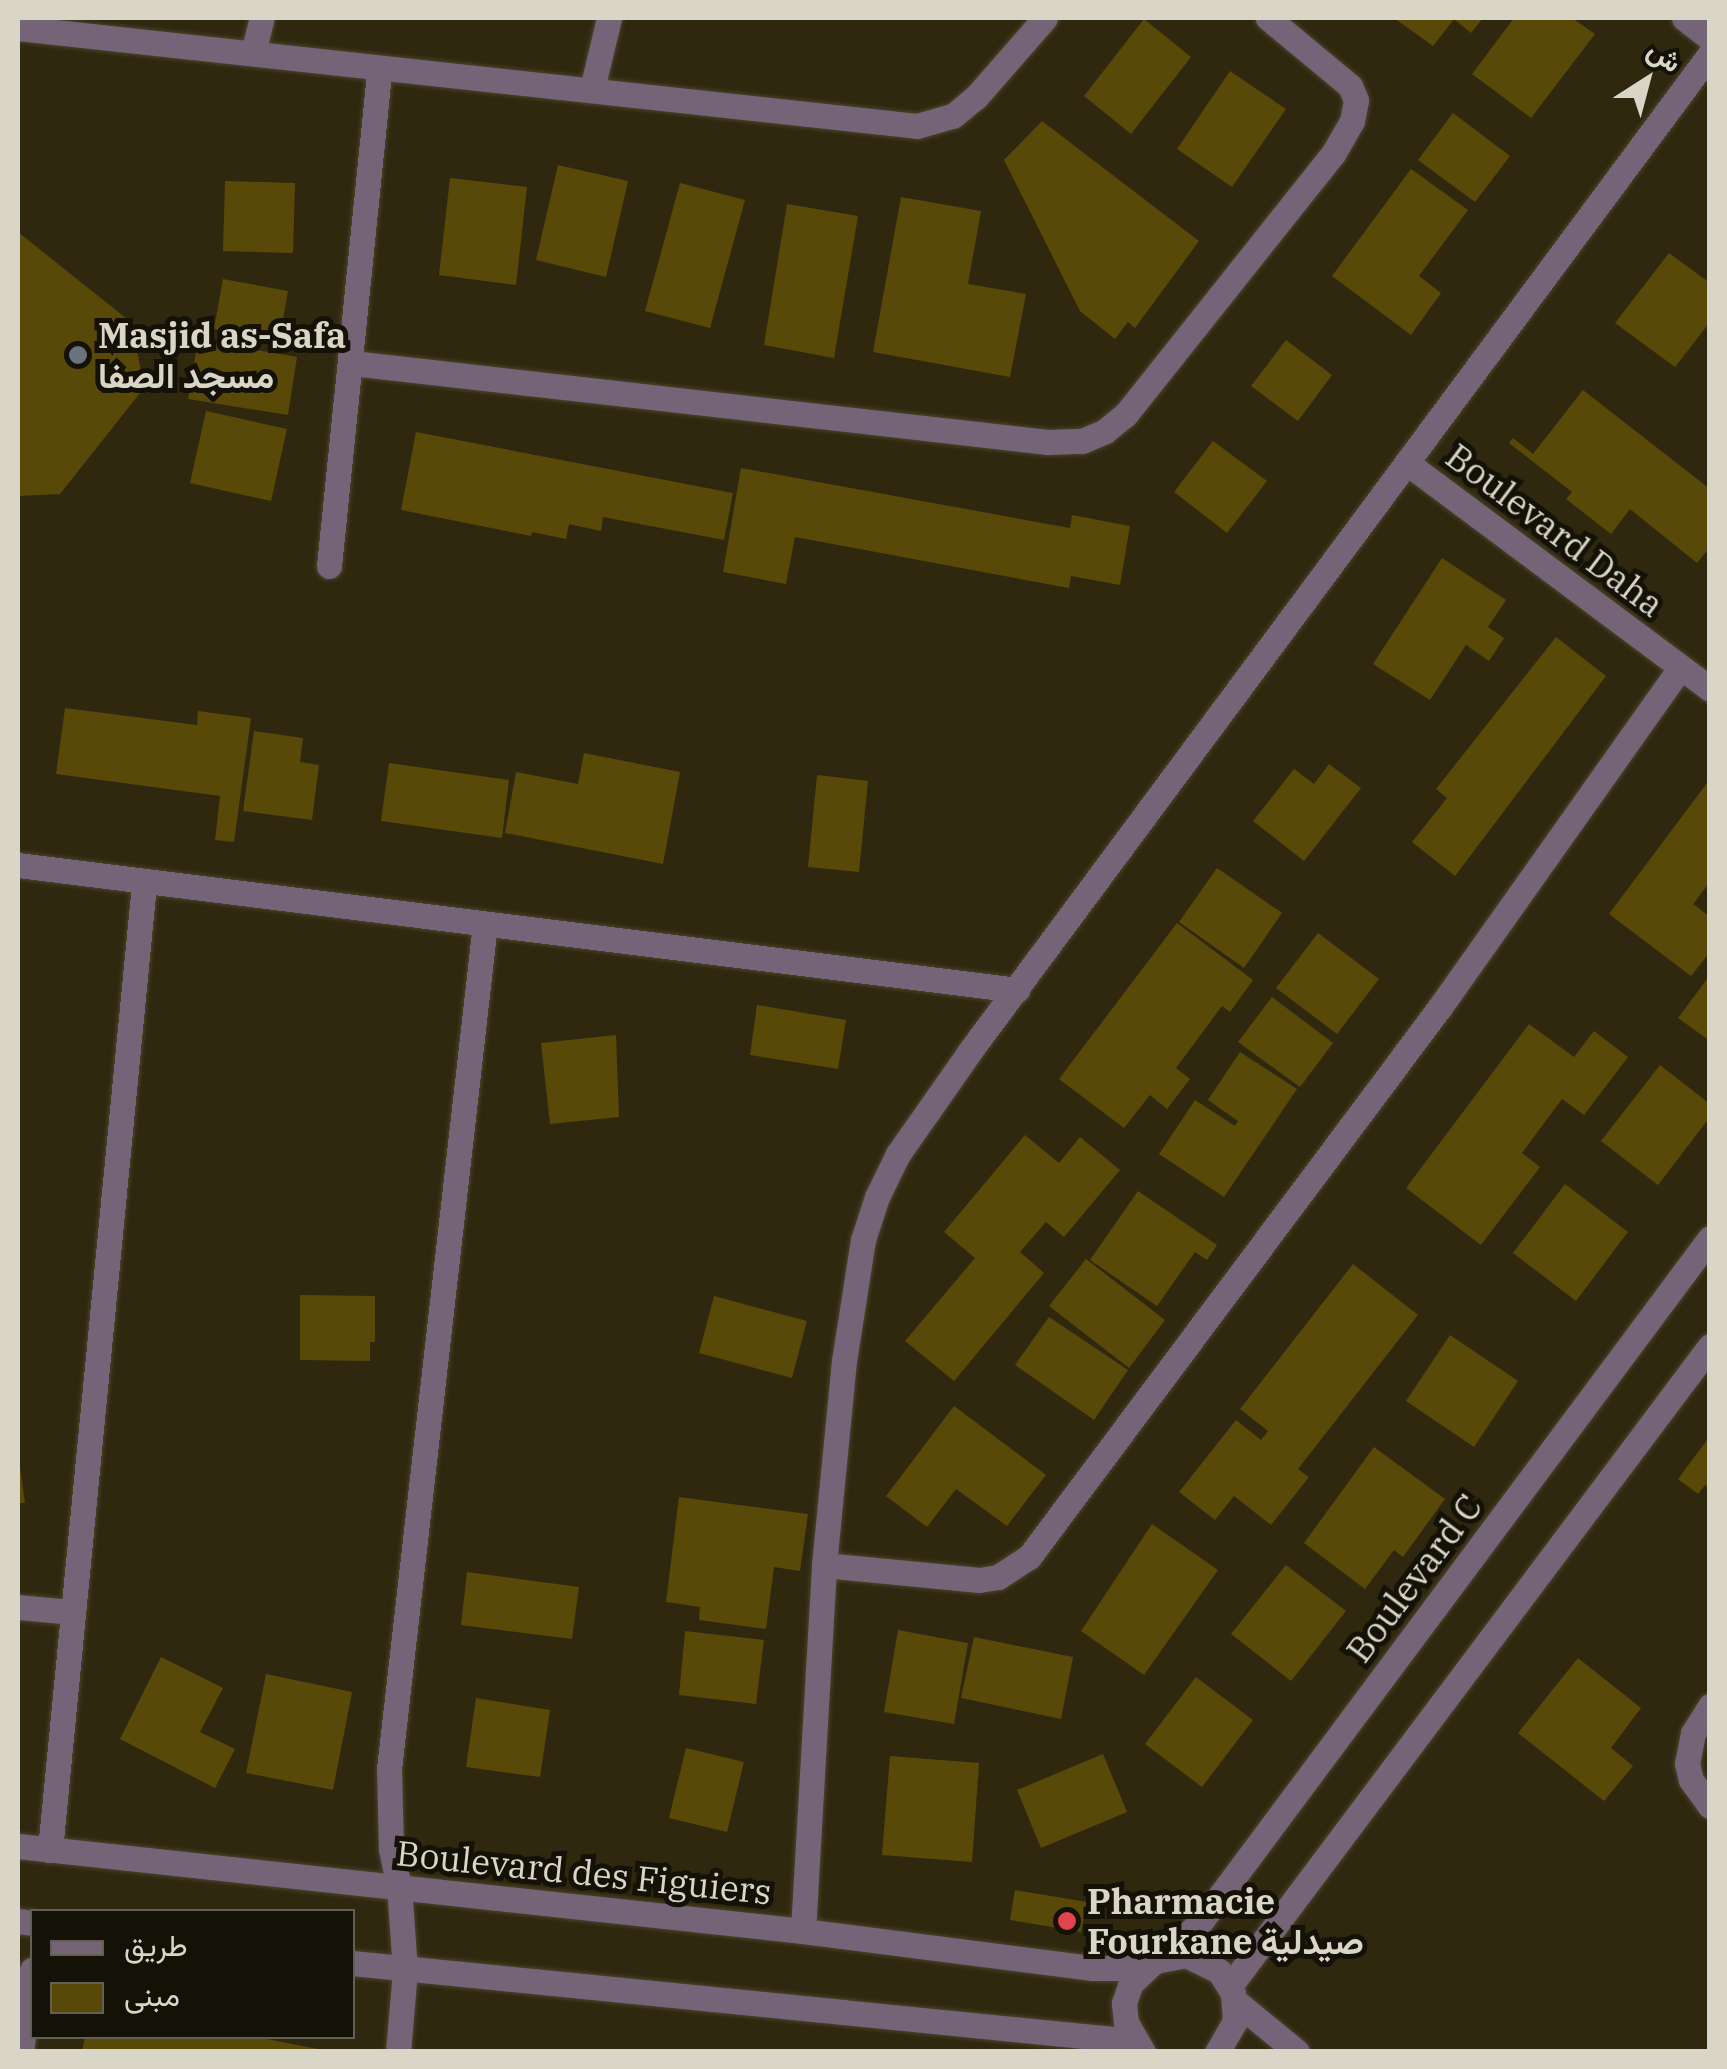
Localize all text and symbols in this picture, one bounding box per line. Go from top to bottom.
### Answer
north arrow [1597,30,1697,130]
text: ش [1640,30,1689,80]
place label: Masjid as-Safa مسجد الصفا [98,314,346,396]
marker: Masjid as-Safa مسجد الصفا [67,344,89,366]
street label: Boulevard Daha [1438,435,1672,625]
street label: Boulevard C [1337,1486,1491,1670]
street label: Boulevard des Figuiers [394,1831,774,1913]
place label: Pharmacie Fourkane صيدلية [1087,1880,1364,1962]
legend [30,1909,355,2039]
marker: Pharmacie Fourkane صيدلية [1056,1910,1078,1932]
text: طريق [124,1925,188,1964]
text: مبنى [124,1975,180,2014]

